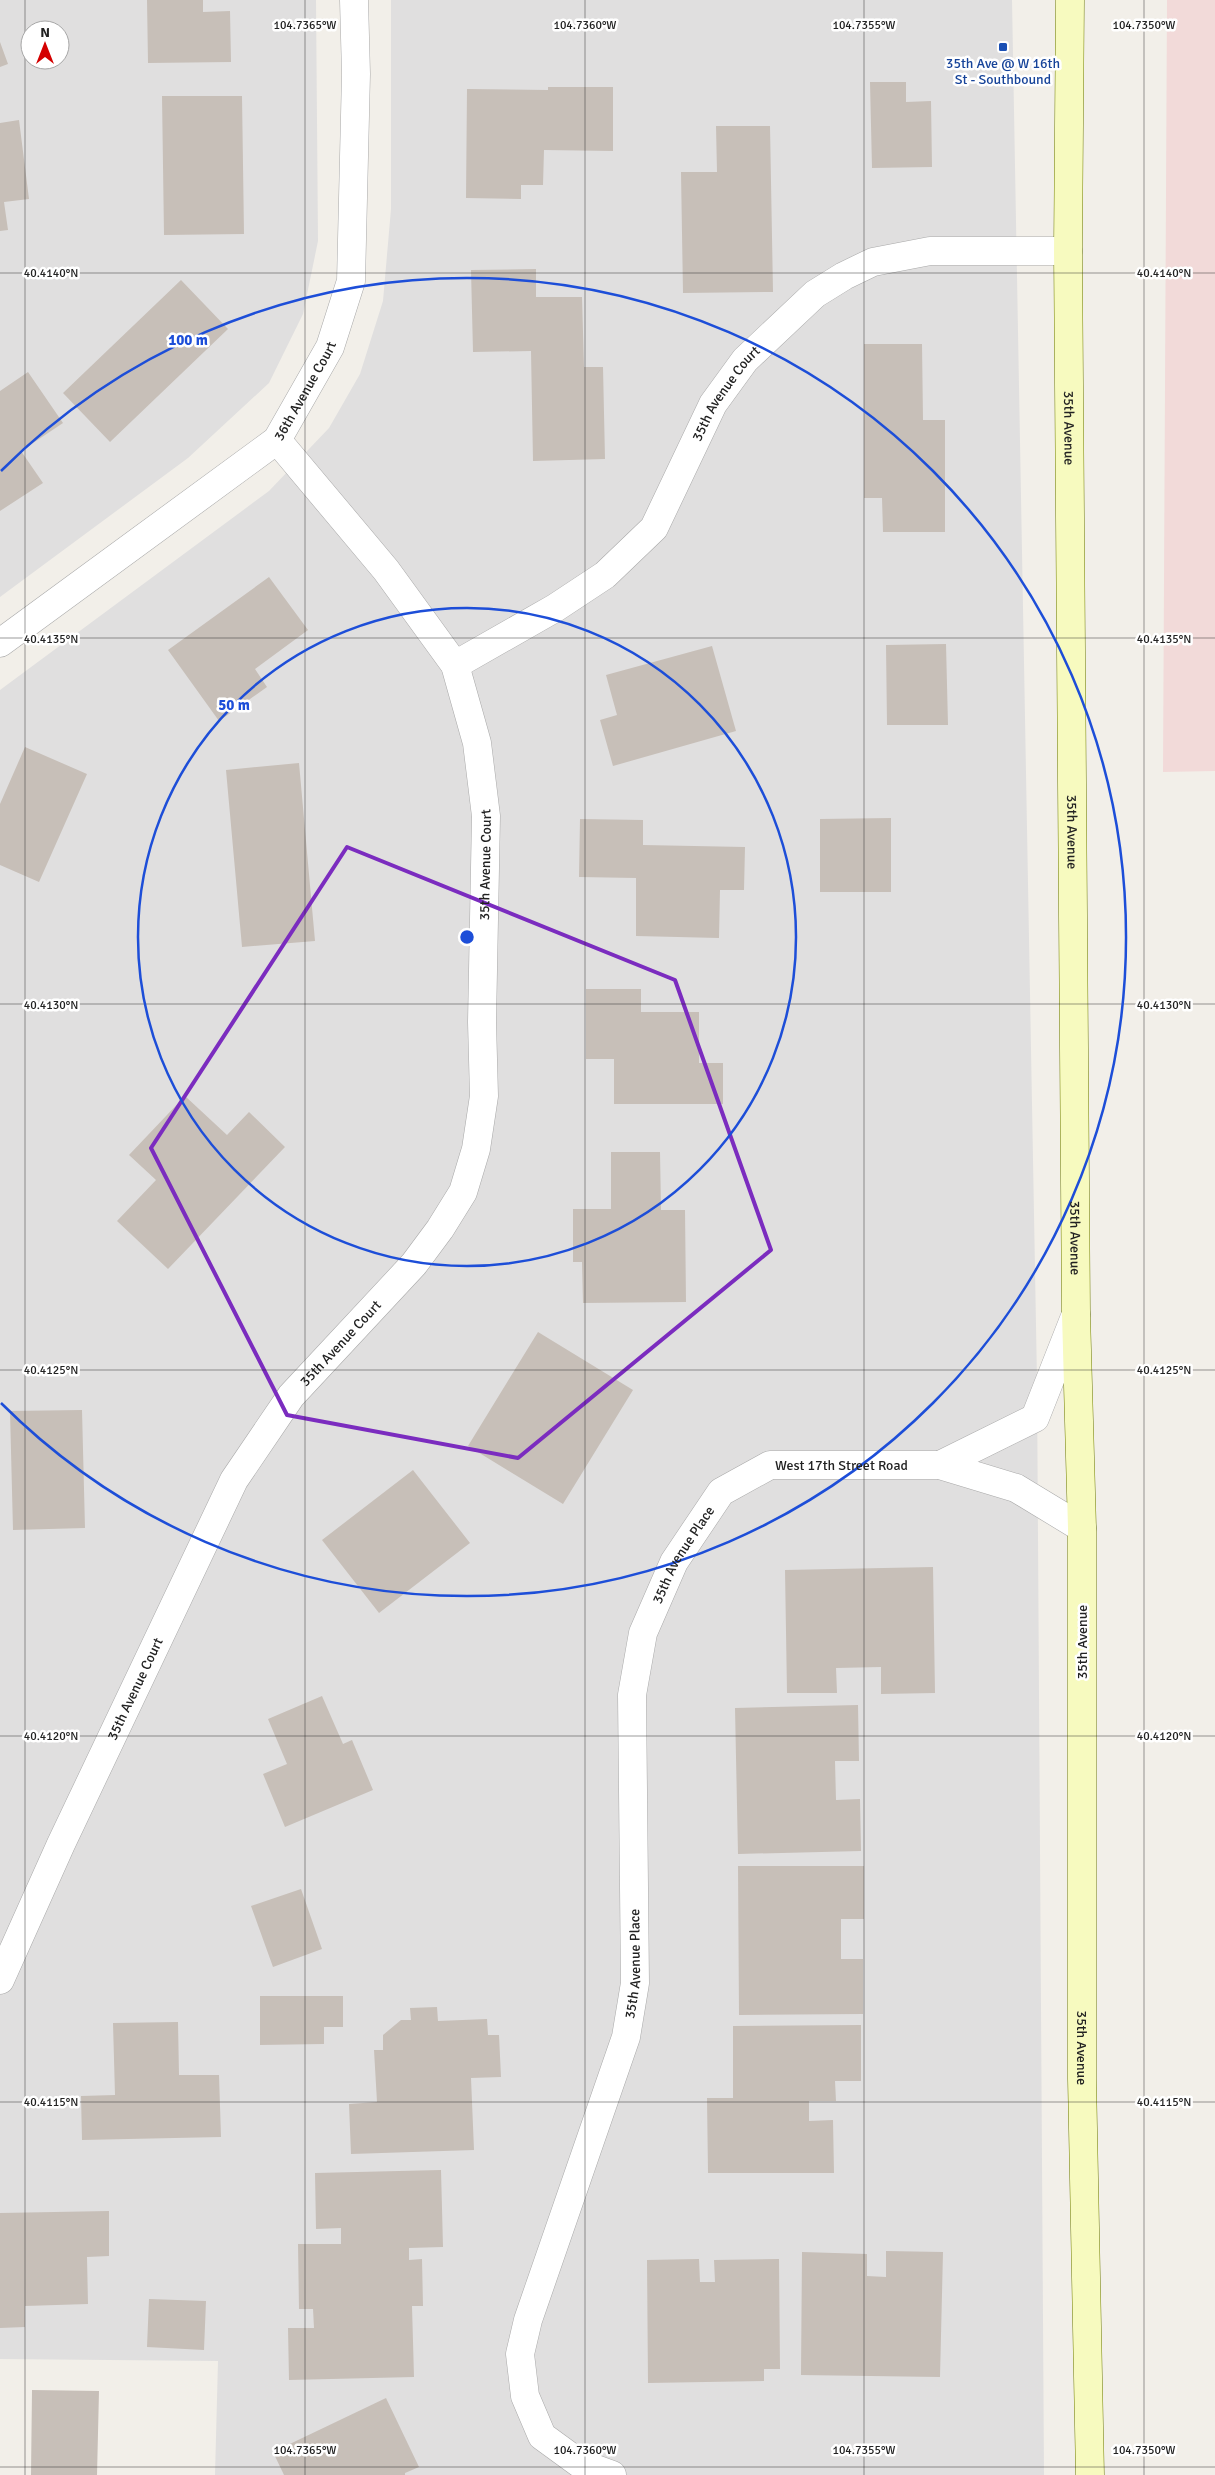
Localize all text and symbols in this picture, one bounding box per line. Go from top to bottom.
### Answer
text: 104.7365°W [273,18,337,33]
text: 104.7360°W [553,18,617,33]
text: 104.7355°W [832,18,896,33]
text: 104.7350°W [1112,18,1176,33]
north arrow [20,20,70,70]
text: N [40,24,50,41]
marker: 35th Ave @ W 16th St - Southbound [997,41,1009,53]
place label: 35th Ave @ W 16th St - Southbound [946,55,1060,88]
text: 40.4140°N [24,266,78,281]
text: 40.4140°N [1137,266,1191,281]
text: 100 m [168,331,208,349]
street label: 36th Avenue Court [270,340,340,444]
street label: 35th Avenue Court [689,342,764,444]
street label: 35th Avenue [1060,391,1078,465]
text: 40.4135°N [24,632,78,647]
text: 40.4135°N [1137,632,1191,647]
text: 50 m [218,696,250,714]
street label: 35th Avenue [1063,795,1081,869]
street label: 35th Avenue Court [476,808,495,921]
centre of rings [458,928,476,946]
text: 40.4130°N [24,998,78,1013]
text: 40.4130°N [1137,998,1191,1013]
street label: 35th Avenue [1066,1201,1084,1275]
street label: 35th Avenue Court [297,1297,385,1390]
text: 40.4125°N [24,1363,78,1378]
text: 40.4125°N [1137,1363,1191,1378]
street label: West 17th Street Road [775,1457,908,1474]
street label: 35th Avenue Place [649,1503,718,1606]
street label: 35th Avenue [1074,1605,1091,1679]
street label: 35th Avenue Court [104,1635,167,1743]
text: 40.4120°N [24,1729,78,1744]
text: 40.4120°N [1137,1729,1191,1744]
street label: 35th Avenue Place [621,1909,644,2020]
street label: 35th Avenue [1073,2011,1090,2085]
text: 40.4115°N [24,2095,78,2110]
text: 40.4115°N [1137,2095,1191,2110]
text: 104.7365°W [273,2443,337,2458]
text: 104.7360°W [553,2443,617,2458]
text: 104.7355°W [832,2443,896,2458]
text: 104.7350°W [1112,2443,1176,2458]

